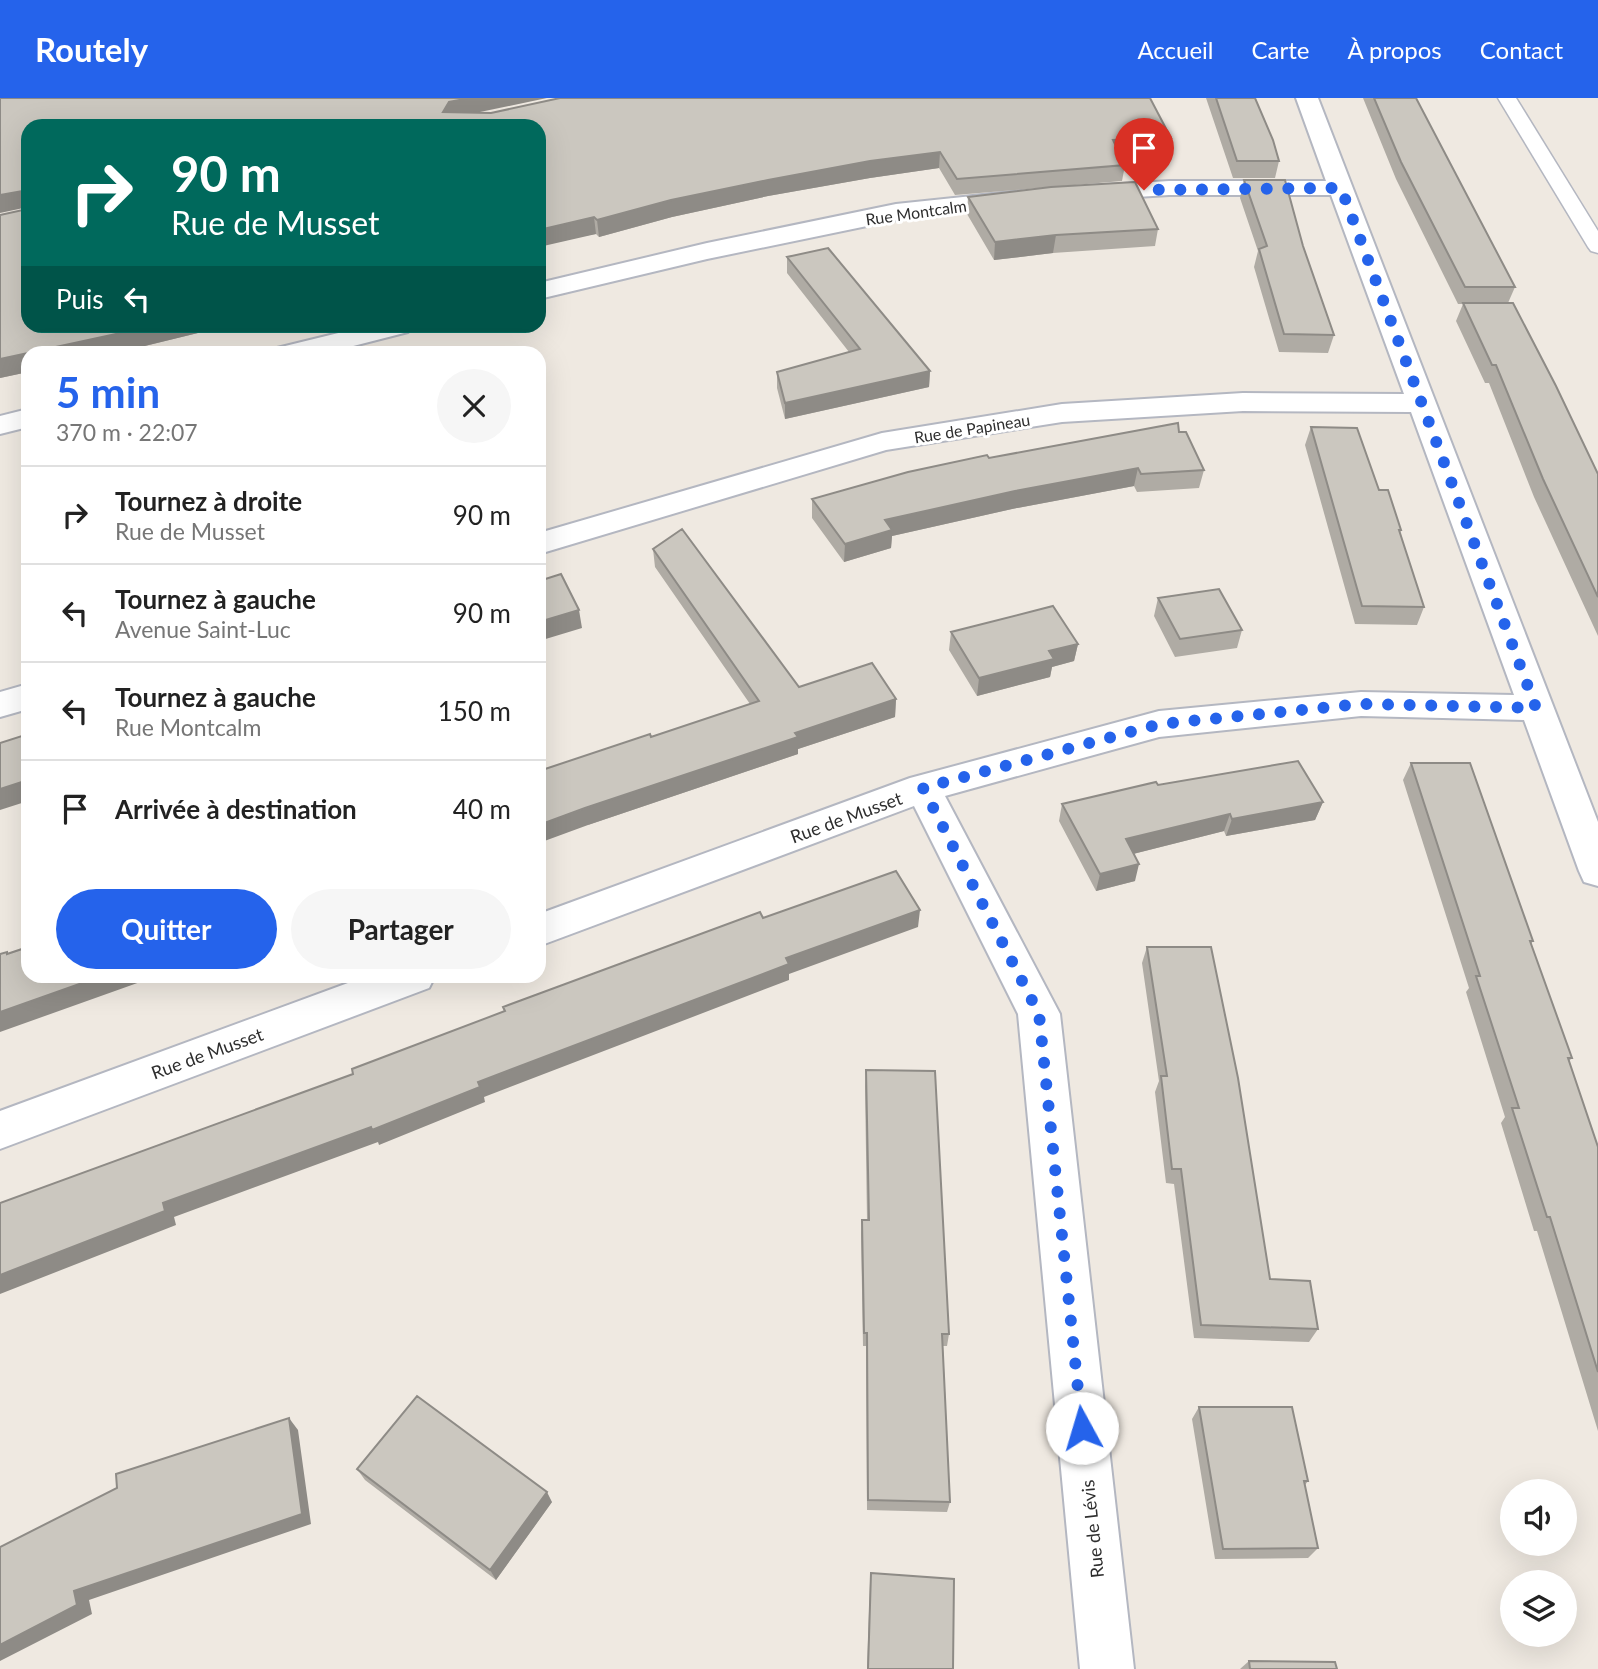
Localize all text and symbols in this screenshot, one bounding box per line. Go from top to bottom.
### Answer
text: Routely [35,29,148,69]
text: Accueil [1137,35,1213,64]
text: Carte [1251,35,1309,64]
text: À propos [1347,35,1442,64]
text: Contact [1480,35,1563,64]
pin [1114,118,1174,190]
icon: arrive [1125,129,1163,167]
text: 90 m [171,144,281,202]
icon: right [56,147,147,238]
street label: Rue Montcalm [864,196,968,228]
text: Rue de Musset [171,203,380,242]
icon: left [118,280,156,318]
text: Puis [56,283,104,315]
text: 5 min [56,367,160,417]
button: close [437,369,511,443]
street label: Rue de Papineau [913,409,1031,447]
text: 370 m · 22:07 [56,418,198,446]
text: Tournez à droite [115,485,302,517]
icon: right [56,496,94,534]
text: 90 m [453,499,511,531]
text: Rue de Musset [115,517,265,545]
text: Tournez à gauche [115,583,316,615]
icon: left [56,594,94,632]
text: 90 m [453,597,511,629]
text: Avenue Saint-Luc [115,615,291,643]
text: Tournez à gauche [115,681,316,713]
icon: left [56,692,94,730]
text: 150 m [438,695,511,727]
text: Rue Montcalm [115,713,261,741]
street label: Rue de Musset [787,786,905,847]
icon: arrive [56,790,94,828]
text: Arrivée à destination [115,793,357,825]
text: 40 m [453,793,511,825]
button: Quitter [56,889,277,969]
button: Partager [291,889,511,969]
street label: Rue de Musset [148,1022,266,1083]
position arrow [1045,1391,1119,1465]
street label: Rue de Lévis [1076,1479,1108,1579]
map controls [1500,1479,1577,1647]
button: sound [1500,1479,1577,1556]
button: layers [1500,1570,1577,1647]

